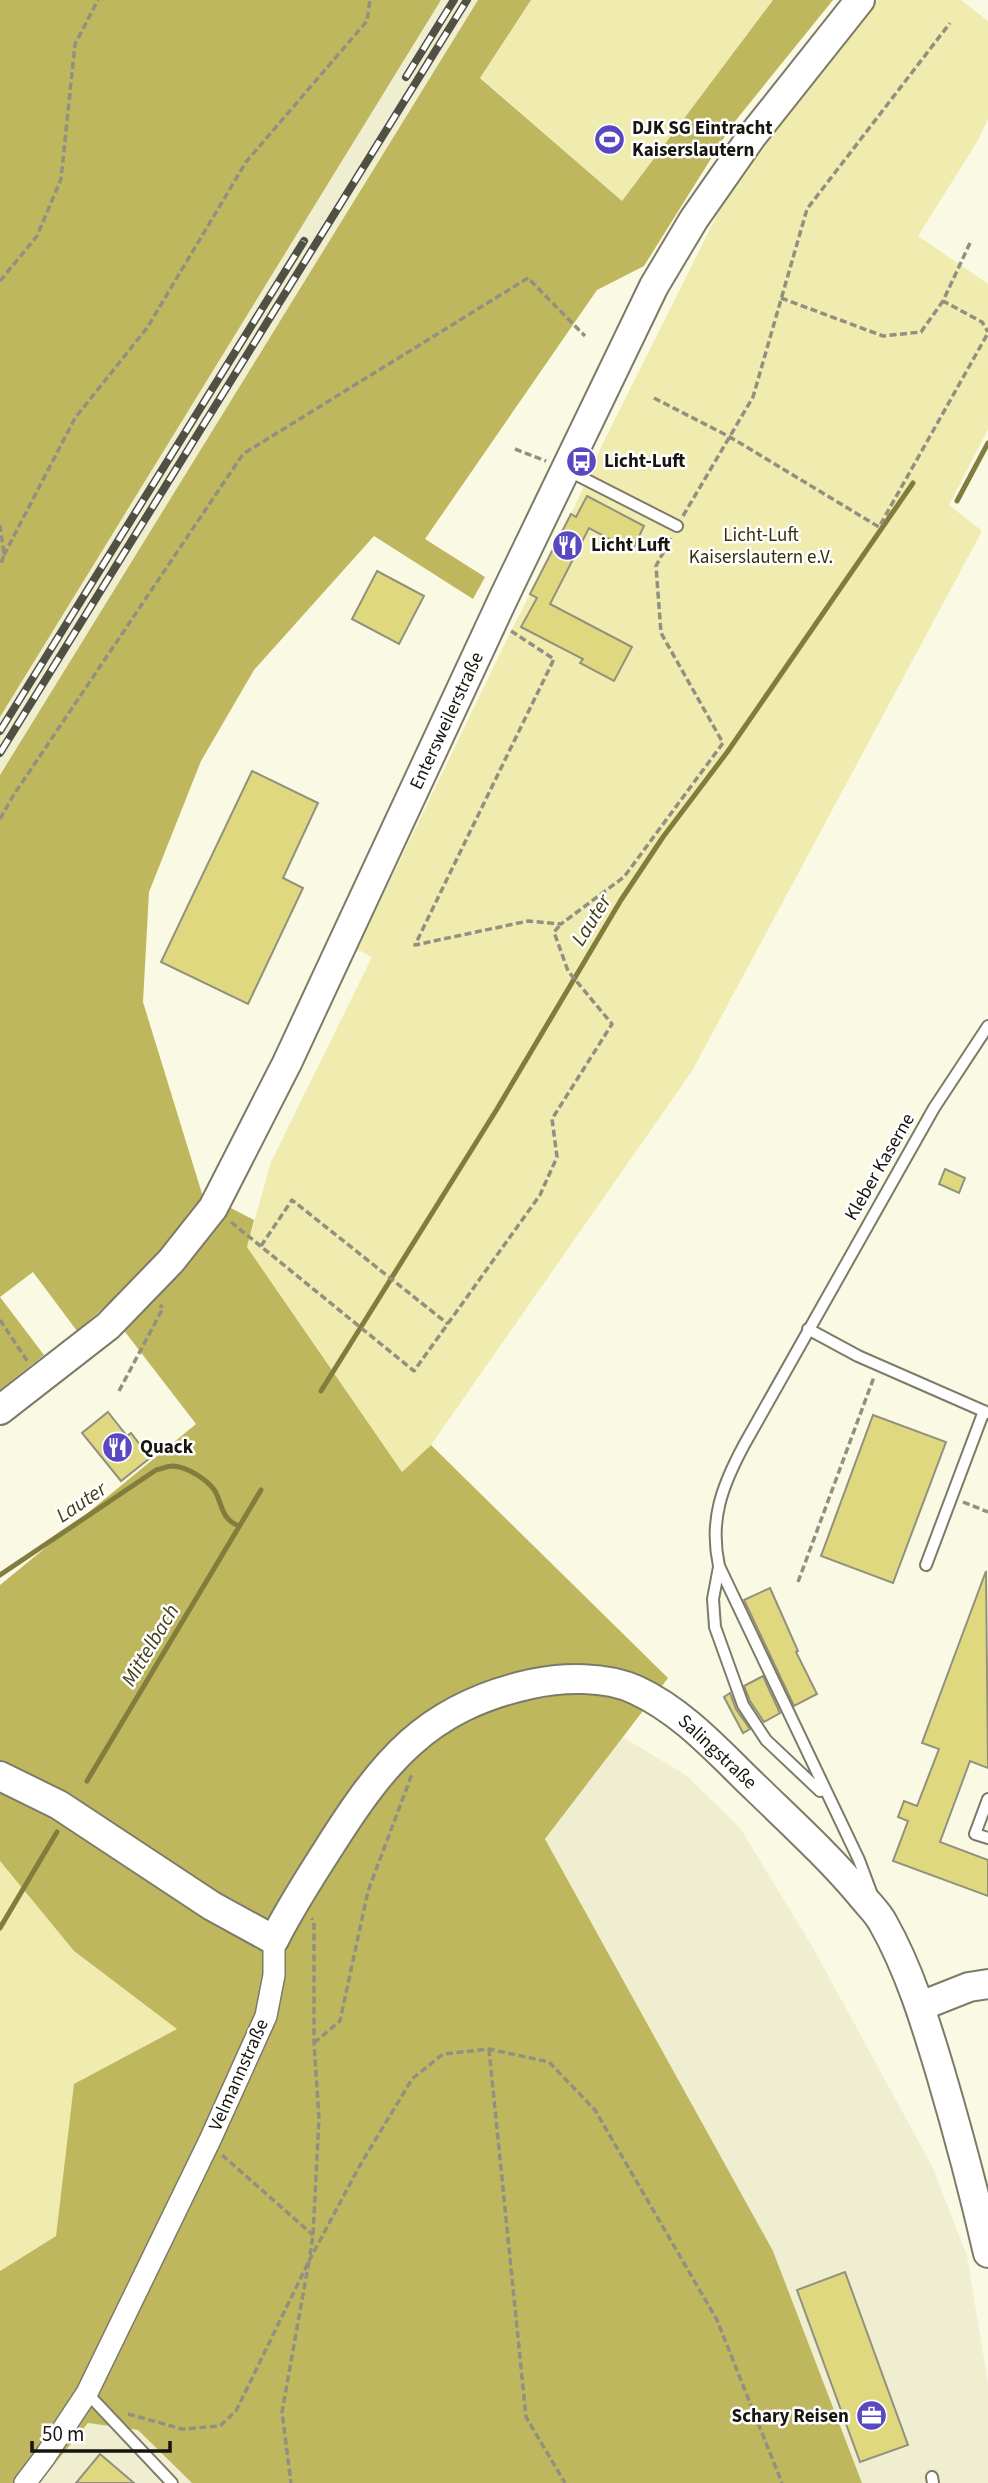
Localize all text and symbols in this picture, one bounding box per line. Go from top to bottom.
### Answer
place label: DJK SG Eintracht Kaiserslautern [632,115,773,164]
sports icon: DJK SG Eintracht Kaiserslautern [592,122,626,156]
bus stop icon: Licht-Luft [564,444,598,478]
place label: Licht-Luft [604,448,685,475]
park label: Licht-Luft Kaiserslautern e.V. [689,522,833,571]
restaurant icon: Licht Luft [551,528,585,562]
place label: Licht Luft [591,532,670,559]
street label: Entersweilerstraße [403,648,491,794]
water label: Lauter [564,888,619,951]
street label: Kleber Kaserne [838,1108,922,1226]
restaurant icon: Quack [100,1430,134,1464]
place label: Quack [140,1434,194,1461]
water label: Lauter [50,1474,113,1530]
water label: Mittelbach [114,1598,186,1692]
street label: Salingstraße [671,1708,763,1796]
street label: Velmannstraße [202,2015,276,2135]
office icon: Schary Reisen [855,2399,889,2433]
place label: Schary Reisen [732,2403,849,2430]
scale bar [32,2410,170,2454]
text: 50 m [42,2419,84,2449]

